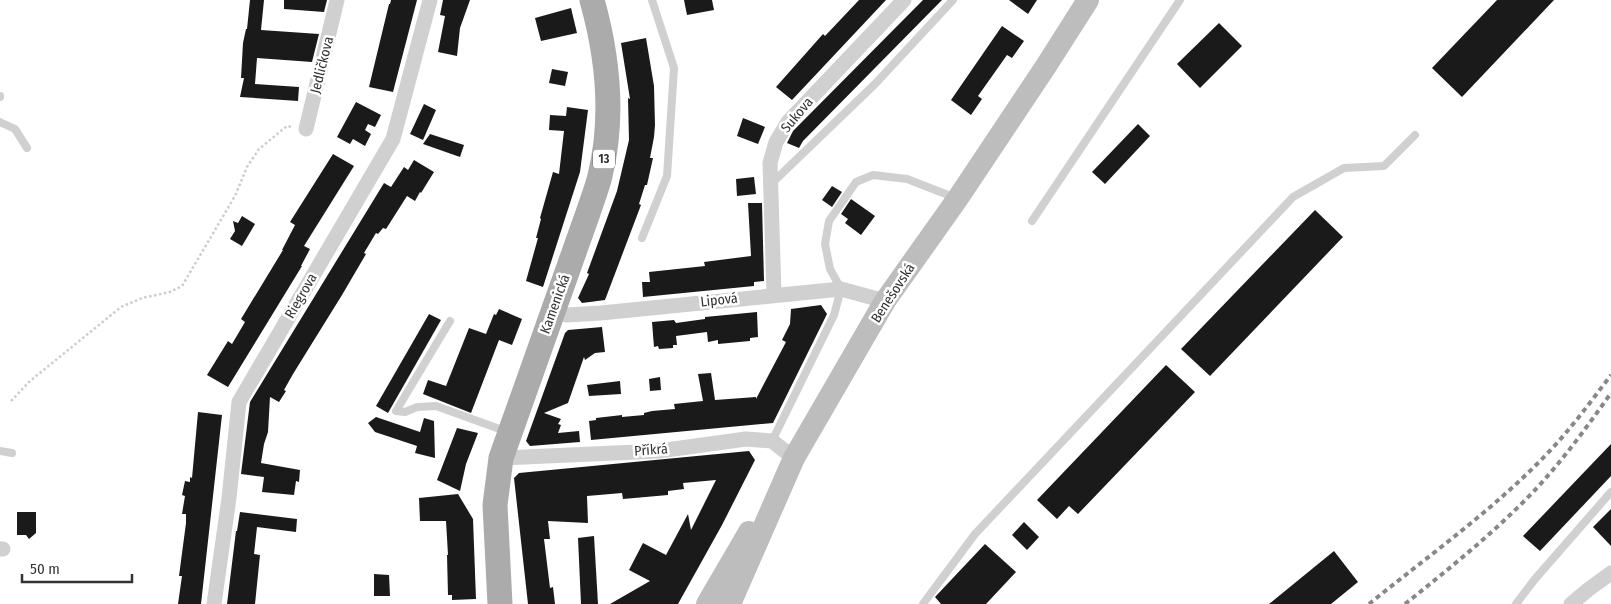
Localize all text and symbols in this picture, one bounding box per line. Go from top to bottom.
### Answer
street label: Jedličkova [307,35,337,95]
street label: Sukova [777,94,817,136]
road number: 13 [593,150,615,168]
street label: Benešovská [868,260,919,326]
street label: Riegrova [281,270,321,322]
street label: Kamenická [536,272,574,336]
street label: Lipová [700,290,739,310]
street label: Příkrá [634,440,668,460]
scale bar [22,552,132,584]
text: 50 m [30,560,60,578]

